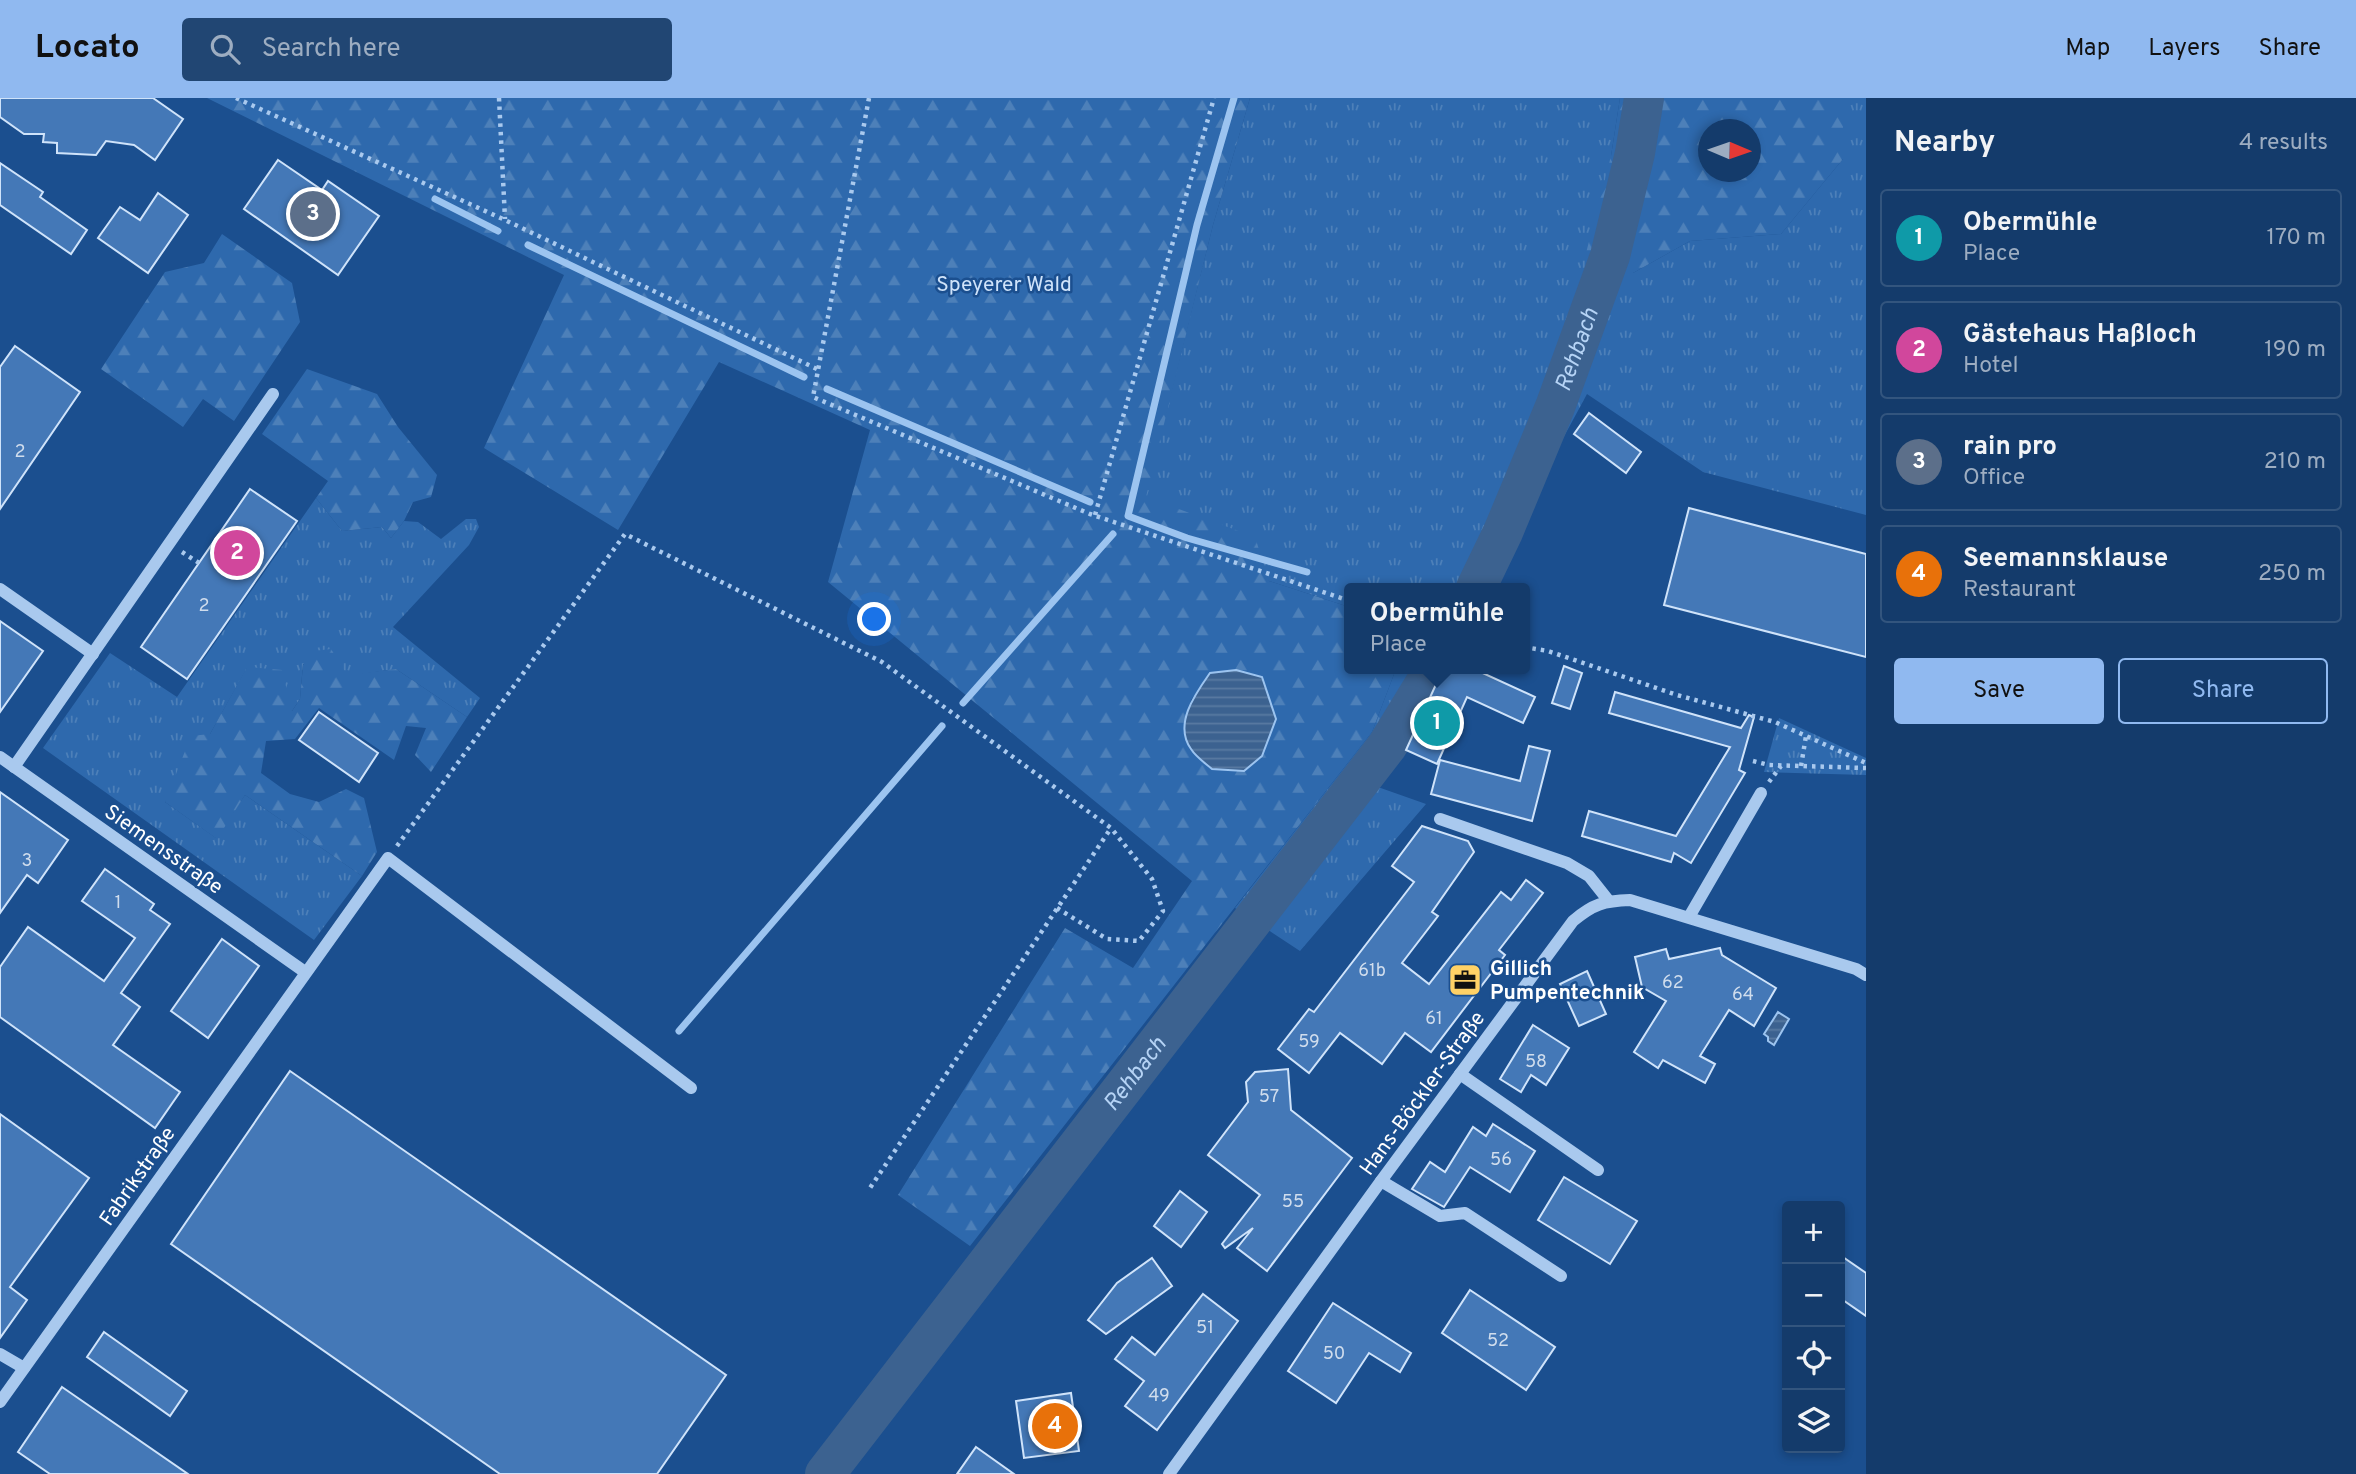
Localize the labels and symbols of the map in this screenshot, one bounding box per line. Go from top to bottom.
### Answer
north arrow [1698,119,1761,182]
pin: 3 [290,188,336,240]
park label: Speyerer Wald [936,272,1072,299]
water label: Rehbach [1550,304,1607,396]
house number: 2 [14,441,26,464]
pin: 2 [214,527,260,579]
house number: 2 [198,595,210,618]
your location [857,602,891,636]
pin: 1 [1414,697,1460,749]
street label: Siemensstraße [98,799,228,901]
house number: 3 [22,850,32,873]
house number: 1 [115,892,121,915]
place label: Gillich Pumpentechnik [1490,956,1645,1007]
house number: 61b [1358,960,1386,983]
office icon: Gillich Pumpentechnik [1446,961,1484,999]
house number: 62 [1662,972,1684,995]
house number: 64 [1732,984,1754,1007]
street label: Hans-Böckler-Straße [1354,1006,1492,1181]
house number: 61 [1425,1008,1443,1031]
water label: Rehbach [1098,1031,1174,1118]
house number: 59 [1298,1031,1320,1054]
house number: 58 [1525,1051,1547,1074]
house number: 57 [1259,1086,1279,1109]
street label: Fabrikstraße [94,1122,182,1232]
house number: 56 [1490,1149,1512,1172]
house number: 55 [1282,1191,1304,1214]
house number: 51 [1196,1317,1214,1340]
house number: 52 [1487,1330,1509,1353]
house number: 50 [1323,1343,1345,1366]
house number: 49 [1148,1385,1170,1408]
pin: 4 [1032,1400,1078,1452]

